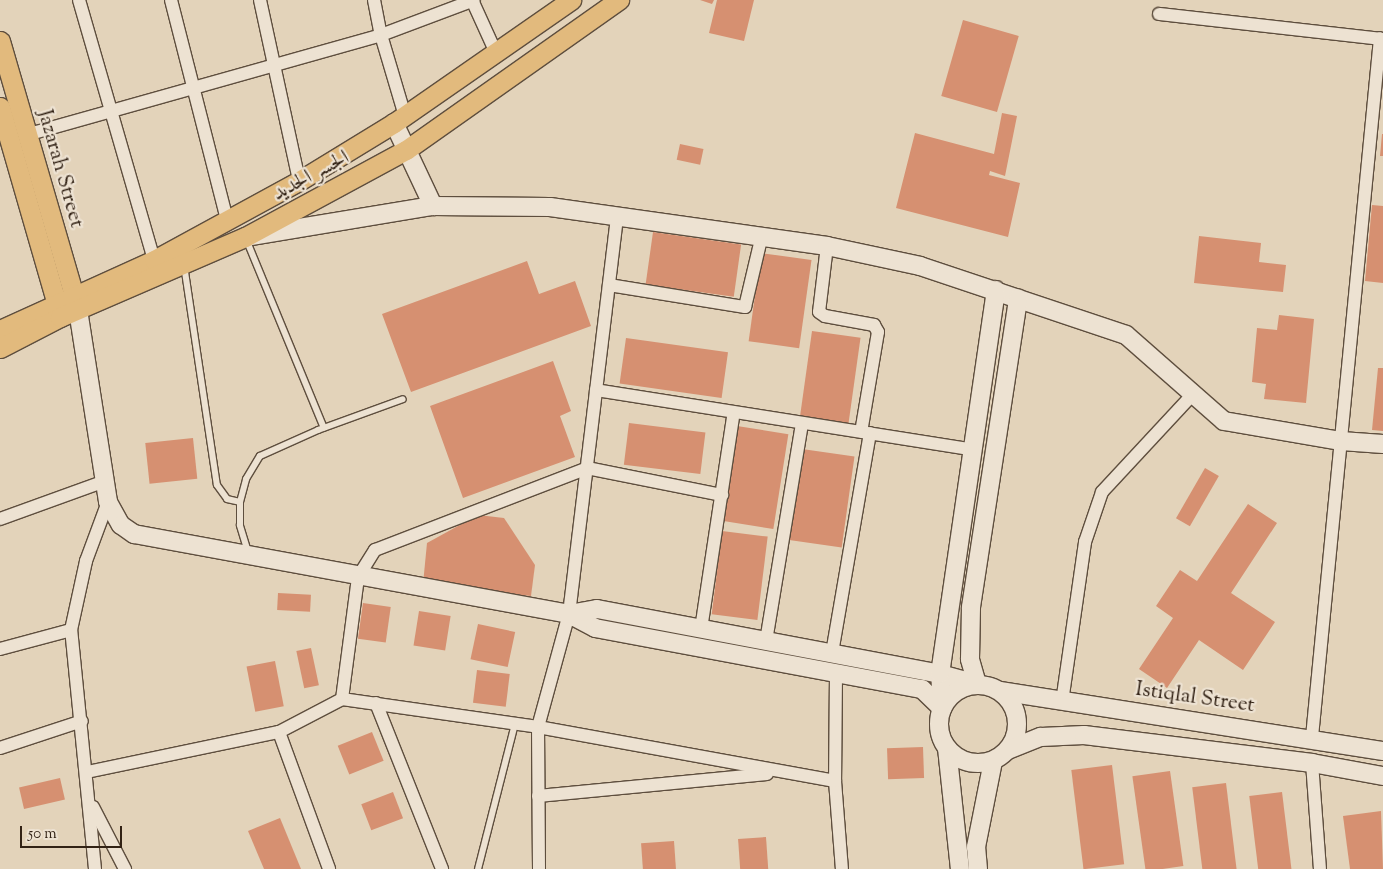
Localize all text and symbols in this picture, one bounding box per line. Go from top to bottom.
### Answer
street label: Jazarah Street [31,107,89,231]
street label: الجسر الجديد [268,145,354,207]
street label: Istiqlal Street [1134,677,1256,719]
scale bar [22,816,125,848]
text: 50 m [28,824,57,845]

